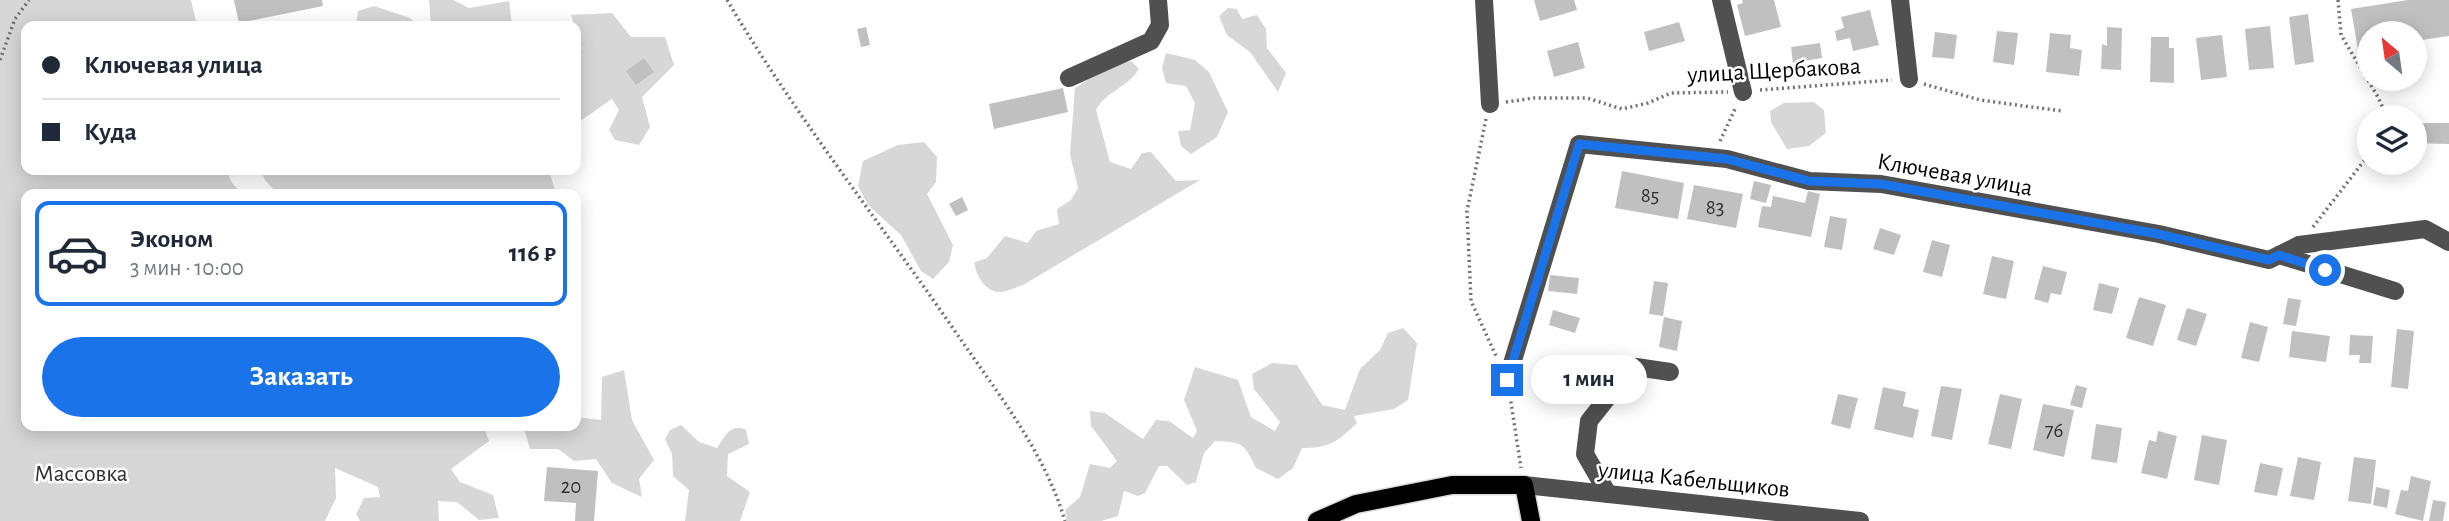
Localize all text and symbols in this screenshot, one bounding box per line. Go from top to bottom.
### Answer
north arrow [2357,21,2427,91]
map controls [2357,21,2427,175]
text: Ключевая улица [84,52,263,78]
street label: улица Щербакова [1686,54,1861,88]
button: layers [2357,105,2427,175]
text: Куда [84,119,137,145]
street label: Ключевая улица [1875,150,2034,200]
house number: 85 [1641,185,1659,206]
house number: 83 [1706,197,1724,218]
icon: car [46,222,109,285]
text: Эконом [130,226,213,252]
text: 116 ₽ [509,240,556,266]
route start [2309,254,2341,286]
text: 3 мин · 10:00 [130,257,244,280]
button: Заказать [42,337,560,417]
callout: 1 мин [1532,356,1647,404]
route end [1491,364,1523,396]
text: 1 мин [1563,368,1615,391]
house number: 76 [2045,420,2063,441]
street label: улица Кабельщиков [1596,458,1791,502]
park label: Массовка [34,462,128,486]
house number: 20 [561,476,581,497]

